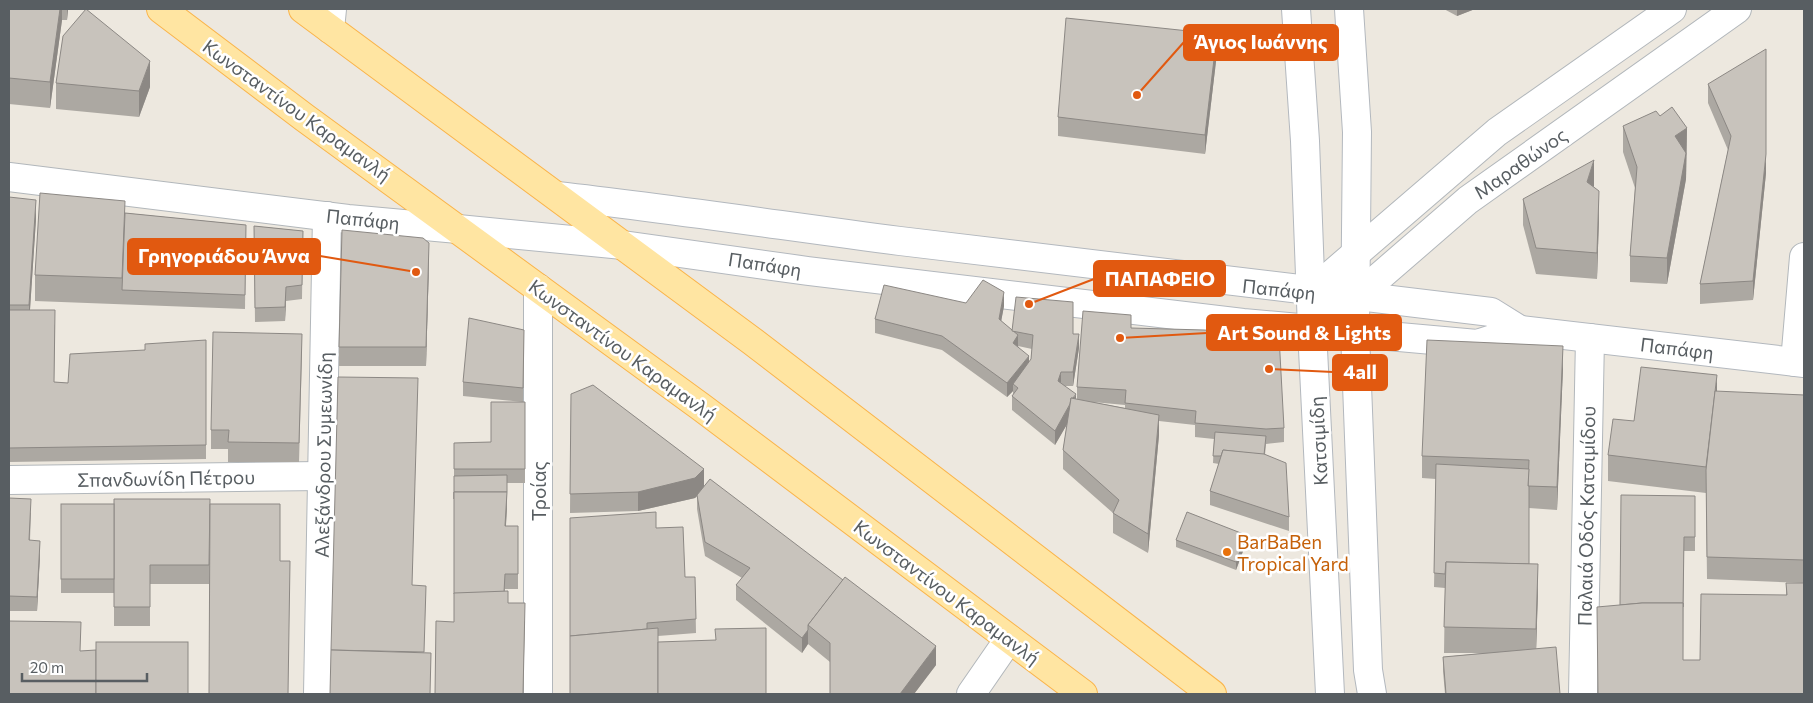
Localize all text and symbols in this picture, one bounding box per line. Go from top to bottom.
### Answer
callout: Άγιος Ιωάννης [1184,25,1338,60]
text: Άγιος Ιωάννης [1193,29,1328,53]
street label: Κωνσταντίνου Καραμανλή [199,34,395,186]
street label: Μαραθώνος [1469,123,1571,203]
street label: Παπάφη [325,204,401,234]
callout: Γρηγοριάδου Άννα [128,239,320,274]
text: Γρηγοριάδου Άννα [138,243,310,267]
street label: Παπάφη [727,247,803,281]
callout: ΠΑΠΑΦΕΙΟ [1094,261,1225,296]
text: ΠΑΠΑΦΕΙΟ [1105,266,1215,290]
street label: Κωνσταντίνου Καραμανλή [525,274,721,426]
street label: Παπάφη [1241,274,1317,304]
callout: Art Sound & Lights [1207,315,1401,350]
text: Art Sound & Lights [1217,320,1391,344]
street label: Παπάφη [1639,332,1715,364]
street label: Αλεξάνδρου Συμεωνίδη [310,352,336,558]
callout: 4all [1333,355,1387,390]
text: 4all [1343,359,1377,383]
street label: Κατσιμίδη [1304,396,1332,486]
street label: Παλαιά Οδός Κατσιμίδου [1573,406,1599,626]
street label: Τροίας [527,461,550,521]
street label: Σπανδωνίδη Πέτρου [77,465,255,491]
street label: Κωνσταντίνου Καραμανλή [850,515,1044,669]
place label: BarBaBen Tropical Yard [1237,530,1349,575]
marker: BarBaBen Tropical Yard [1221,546,1233,558]
scale bar [22,650,148,682]
text: 20 m [30,658,64,676]

